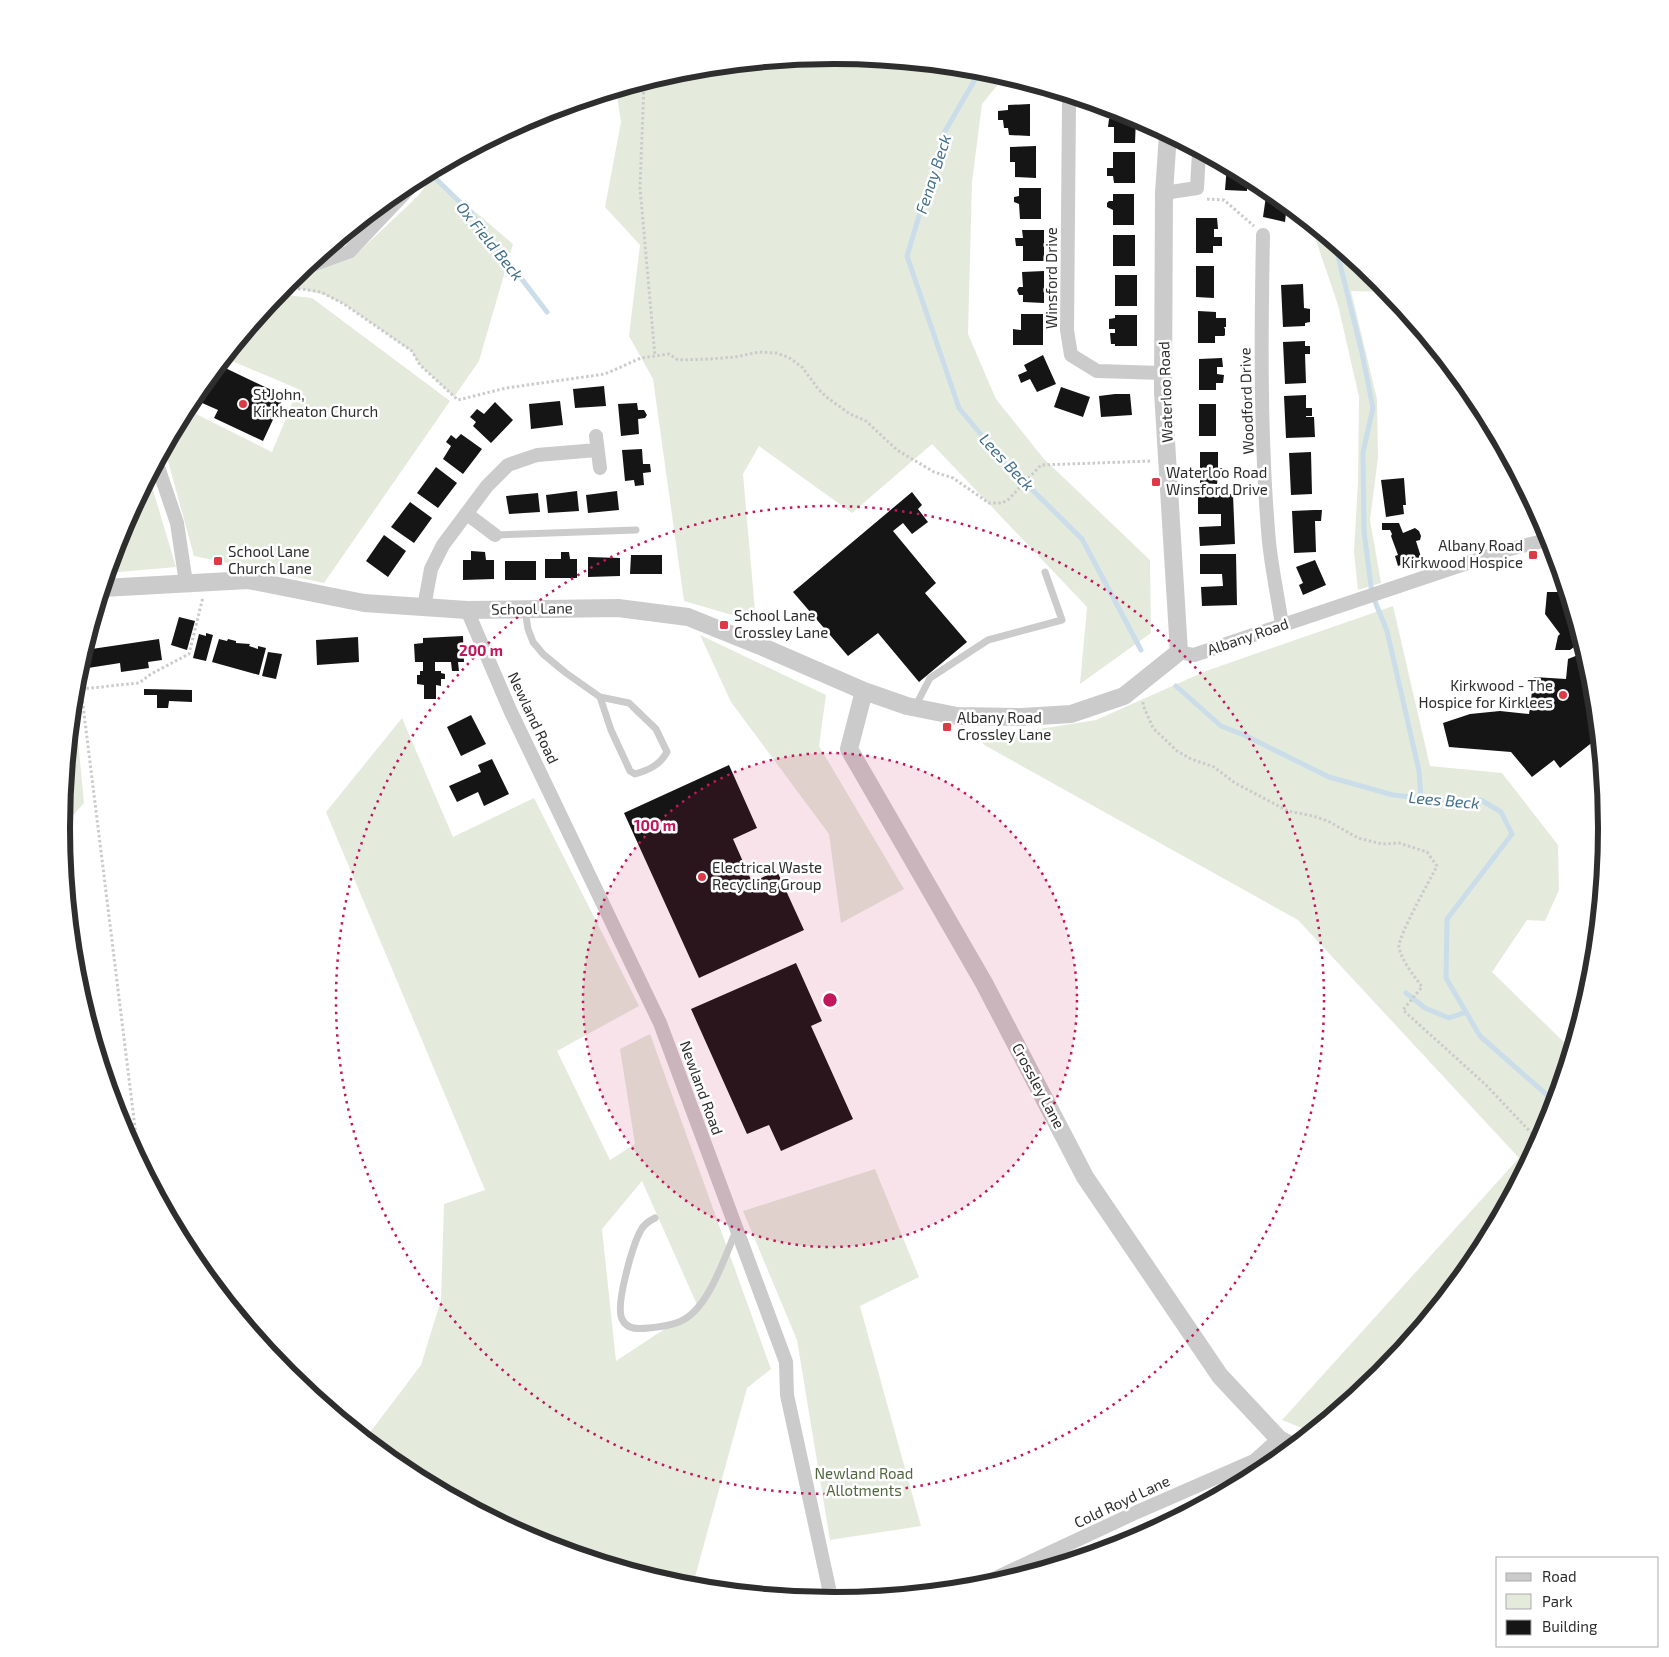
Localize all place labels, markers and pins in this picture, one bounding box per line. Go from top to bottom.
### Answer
place label: St John, Kirkheaton Church [253,385,378,420]
marker: St John, Kirkheaton Church [237,398,249,410]
place label: Waterloo Road Winsford Drive [1166,463,1268,498]
marker: Waterloo Road Winsford Drive [1150,476,1162,488]
place label: Albany Road Kirkwood Hospice [1402,536,1523,571]
place label: School Lane Church Lane [228,542,312,577]
marker: Albany Road Kirkwood Hospice [1527,549,1539,561]
marker: School Lane Church Lane [212,555,224,567]
place label: School Lane Crossley Lane [734,606,828,641]
marker: School Lane Crossley Lane [718,619,730,631]
place label: Kirkwood - The Hospice for Kirklees [1418,676,1553,711]
marker: Kirkwood - The Hospice for Kirklees [1557,689,1569,701]
place label: Albany Road Crossley Lane [957,708,1051,743]
marker: Albany Road Crossley Lane [941,721,953,733]
place label: Electrical Waste Recycling Group [712,858,822,893]
marker: Electrical Waste Recycling Group [696,871,708,883]
centre of rings [821,991,839,1009]

